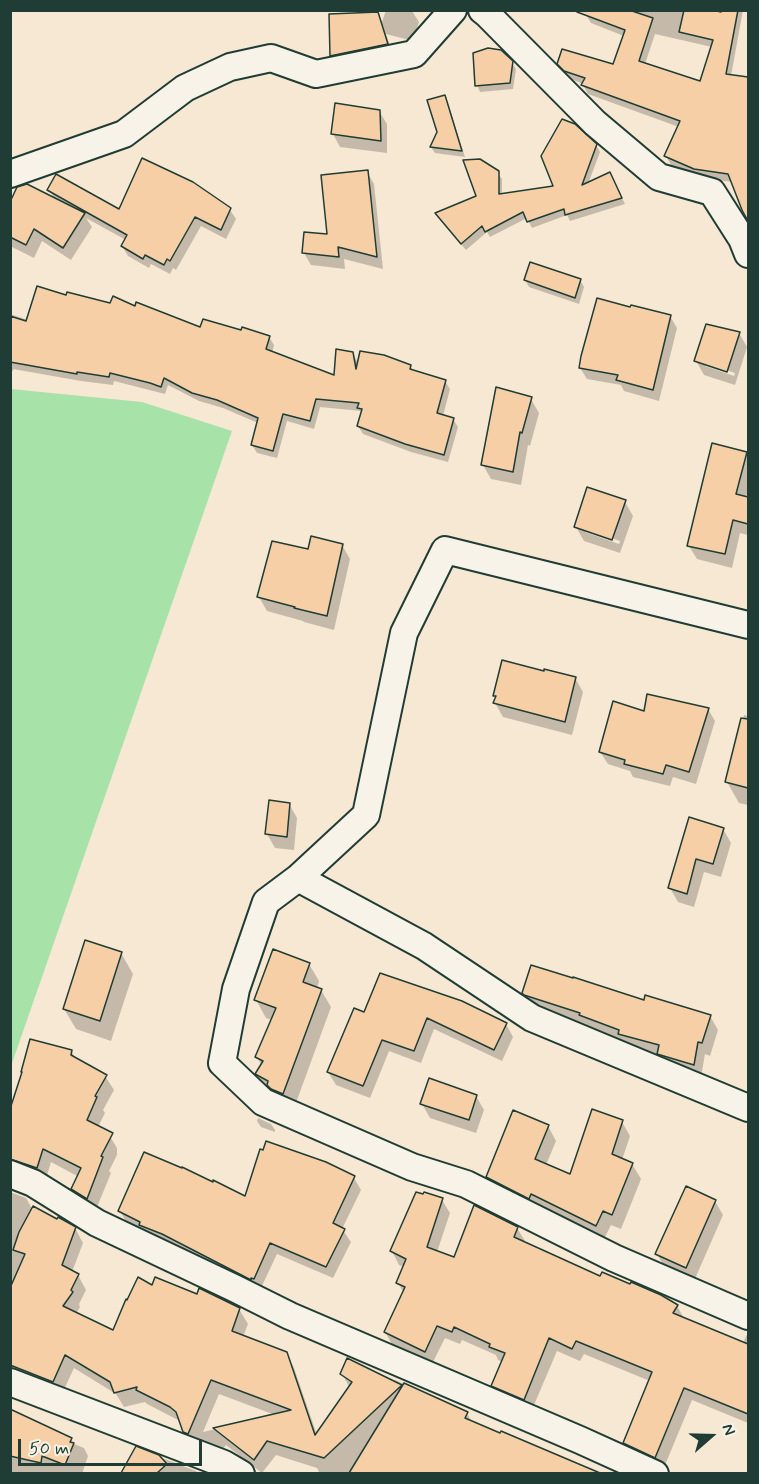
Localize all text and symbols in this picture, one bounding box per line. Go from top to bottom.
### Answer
north arrow [681,1406,741,1466]
text: N [717,1421,740,1438]
scale bar [21,1427,206,1465]
text: 50 m [29,1437,69,1461]

